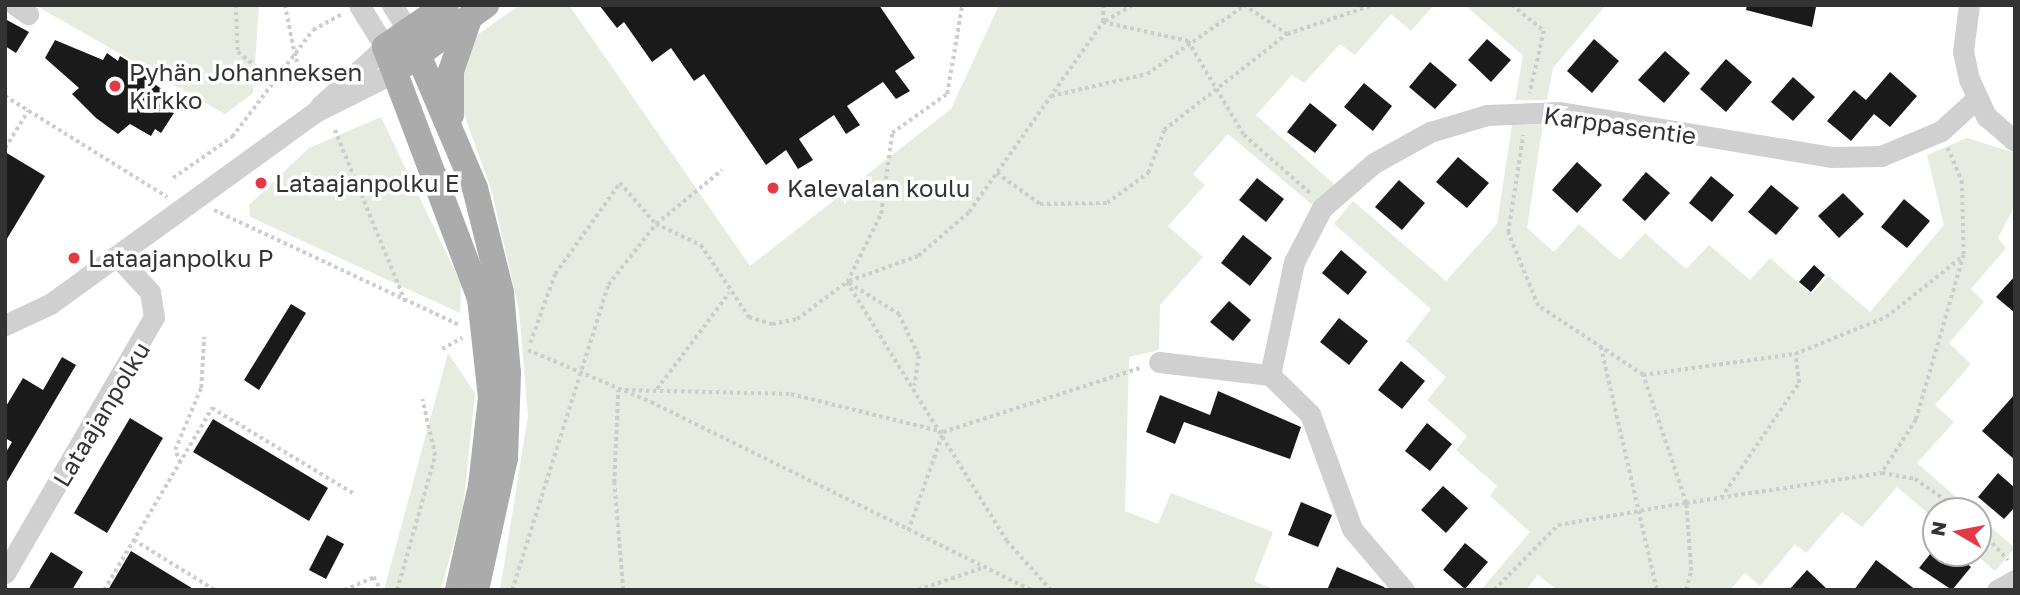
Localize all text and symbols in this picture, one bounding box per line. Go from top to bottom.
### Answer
place label: Pyhän Johanneksen Kirkko [129,58,362,114]
marker: Pyhän Johanneksen Kirkko [107,78,123,94]
street label: Karppasentie [1542,100,1698,150]
place label: Lataajanpolku E [275,169,459,197]
place label: Kalevalan koulu [787,174,970,202]
marker: Lataajanpolku E [253,175,269,191]
marker: Kalevalan koulu [765,180,781,196]
place label: Lataajanpolku P [88,244,273,272]
marker: Lataajanpolku P [66,250,82,266]
street label: Lataajanpolku [47,336,155,492]
north arrow [1922,497,1992,567]
text: N [1925,520,1950,538]

